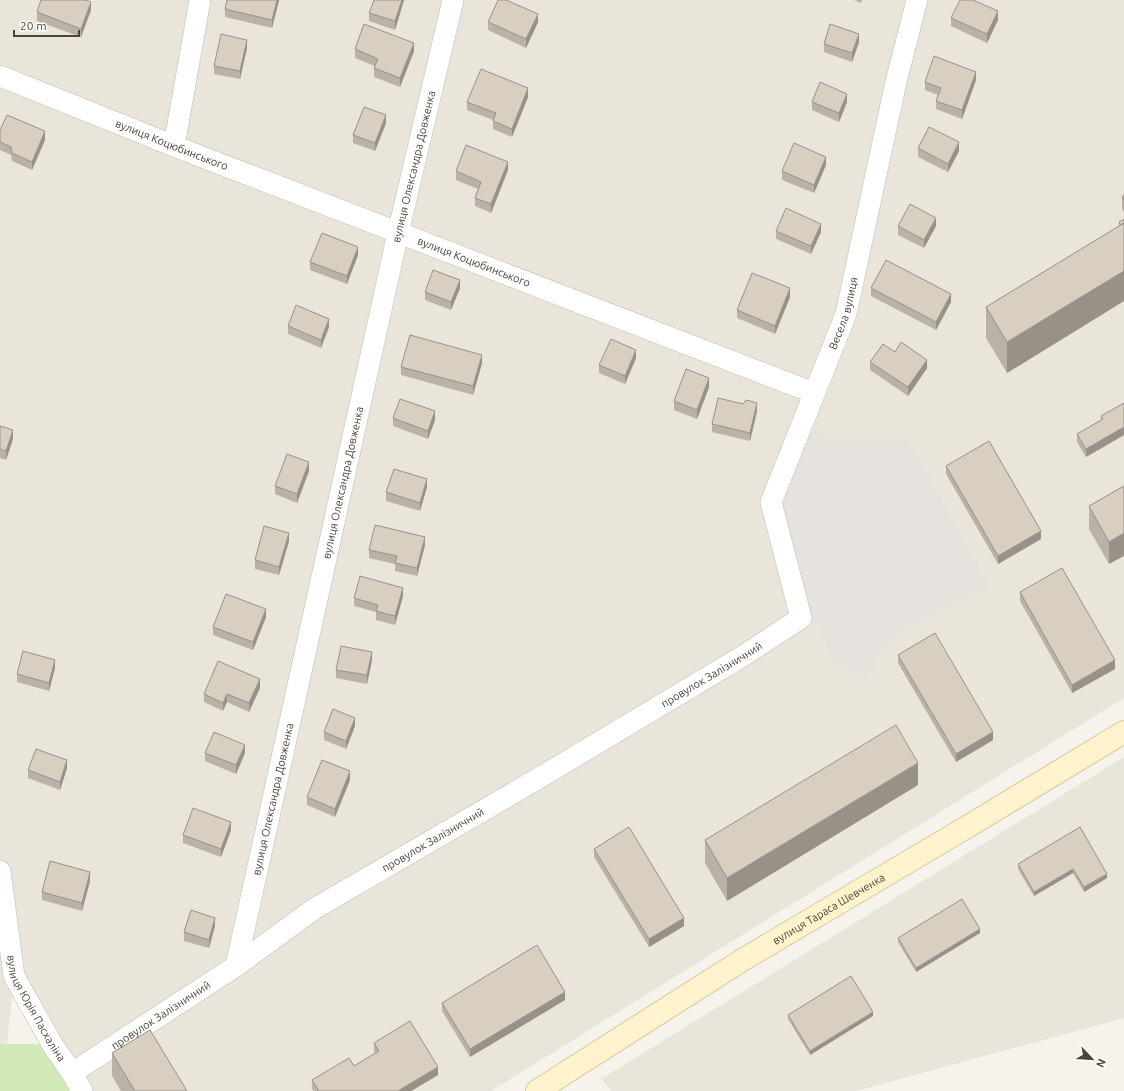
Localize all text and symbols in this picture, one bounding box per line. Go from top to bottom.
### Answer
scale bar [14,12,79,38]
text: 20 m [20,19,47,32]
street label: вулиця Олександра Довженка [390,89,437,244]
street label: вулиця Коцюбинського [114,117,230,172]
street label: вулиця Коцюбинського [416,235,532,289]
street label: Весела вулиця [826,276,860,351]
street label: вулиця Олександра Довженка [320,405,365,560]
street label: провулок Залізничний [659,639,764,710]
street label: вулиця Олександра Довженка [250,722,296,876]
street label: провулок Залізничний [380,805,486,874]
street label: вулиця Тараса Шевченка [771,871,887,947]
street label: вулиця Юрія Пасхаліна [5,954,68,1064]
street label: провулок Залізничний [109,978,213,1052]
north arrow [1072,1039,1112,1079]
text: N [1094,1057,1108,1069]

